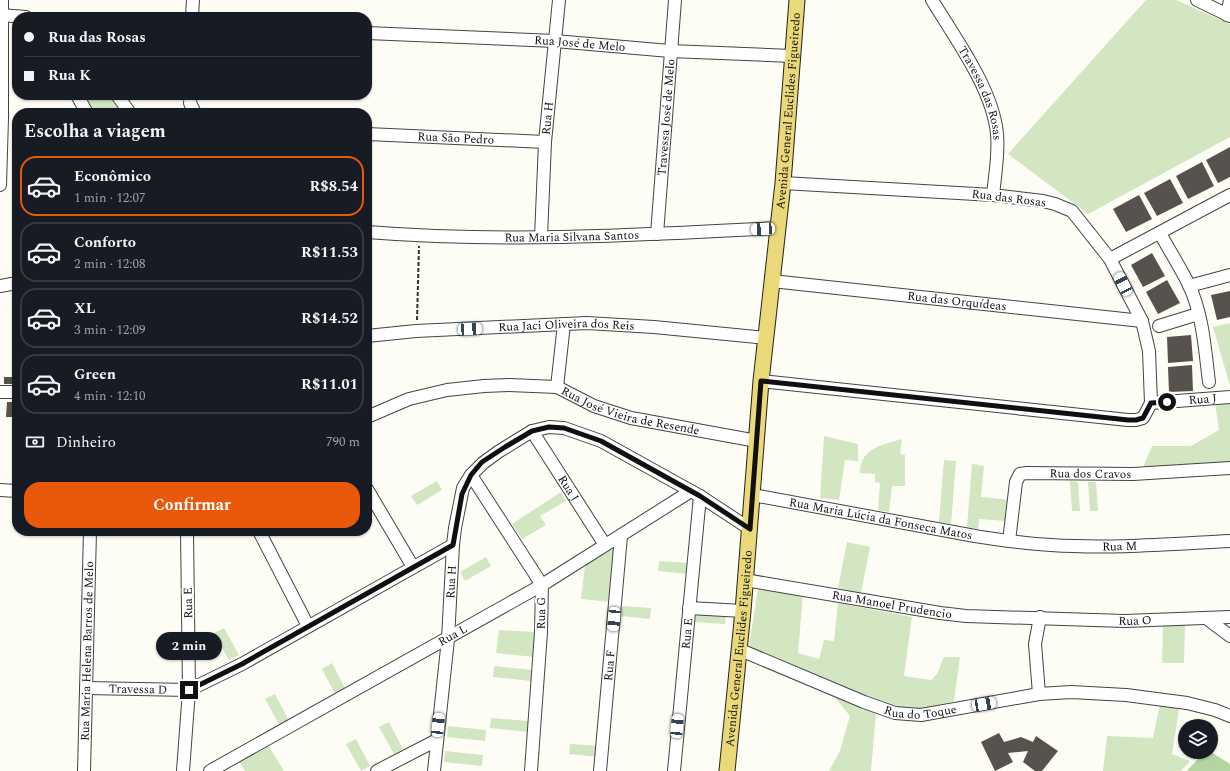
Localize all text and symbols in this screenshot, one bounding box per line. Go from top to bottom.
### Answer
street label: Avenida General Euclides Figueiredo [771,12,806,210]
text: Rua das Rosas [48,26,146,49]
street label: Rua José de Melo [534,31,626,57]
street label: Travessa das Rosas [953,42,1006,141]
street label: Travessa José de Melo [653,58,680,176]
text: Rua K [48,64,91,87]
street label: Rua H [537,101,559,136]
text: Escolha a viagem [24,118,166,145]
street label: Rua São Pedro [417,127,495,150]
text: Econômico [74,165,151,188]
icon: car [26,168,62,204]
text: R$8.54 [309,175,358,198]
street label: Rua das Rosas [971,184,1047,212]
text: 1 min · 12:07 [74,188,146,208]
car [751,222,775,236]
street label: Rua Maria Silvana Santos [504,226,640,247]
text: Conforto [74,231,136,254]
icon: car [26,234,62,270]
text: R$11.53 [301,241,358,264]
text: 2 min · 12:08 [74,254,146,274]
car [1112,271,1134,297]
street label: Rua das Orquídeas [906,287,1007,316]
text: XL [74,297,95,320]
icon: car [26,300,62,336]
text: R$14.52 [301,307,358,330]
street label: Rua Jaci Oliveira dos Reis [498,314,635,337]
text: 3 min · 12:09 [74,320,146,340]
car [458,322,482,336]
text: Green [74,363,116,386]
icon: car [26,366,62,402]
text: R$11.01 [301,373,358,396]
street label: Rua José Vieira de Resende [558,382,701,440]
text: 4 min · 12:10 [74,386,146,406]
street label: Rua J [1188,389,1218,410]
route start [1158,393,1176,411]
icon: cash [24,431,46,453]
text: Dinheiro [56,431,116,454]
text: 790 m [326,432,360,452]
street label: Rua dos Cravos [1050,464,1132,484]
street label: Rua J [553,472,584,506]
button: Confirmar [24,482,360,528]
street label: Rua Maria Lúcia da Fonseca Matos [787,493,974,545]
street label: Rua M [1102,537,1137,556]
street label: Avenida General Euclides Figueiredo [720,550,758,748]
street label: Rua Maria Helena Barros de Melo [76,561,99,741]
street label: Rua H [441,565,462,599]
street label: Rua Manoel Prudencio [830,586,953,624]
street label: Rua E [179,587,198,619]
street label: Rua G [532,596,551,630]
car [607,607,621,631]
street label: Rua O [1118,611,1152,631]
street label: Rua E [677,617,698,650]
street label: Rua L [435,620,471,651]
callout: 2 min [156,632,222,660]
text: 2 min [172,636,206,656]
street label: Rua F [599,649,621,682]
street label: Travessa D [109,679,167,700]
route end [180,681,198,699]
car [971,696,997,712]
street label: Rua do Toque [881,700,958,725]
car [431,712,445,738]
car [670,714,684,738]
map controls [1178,719,1218,759]
button: layers [1178,719,1218,759]

